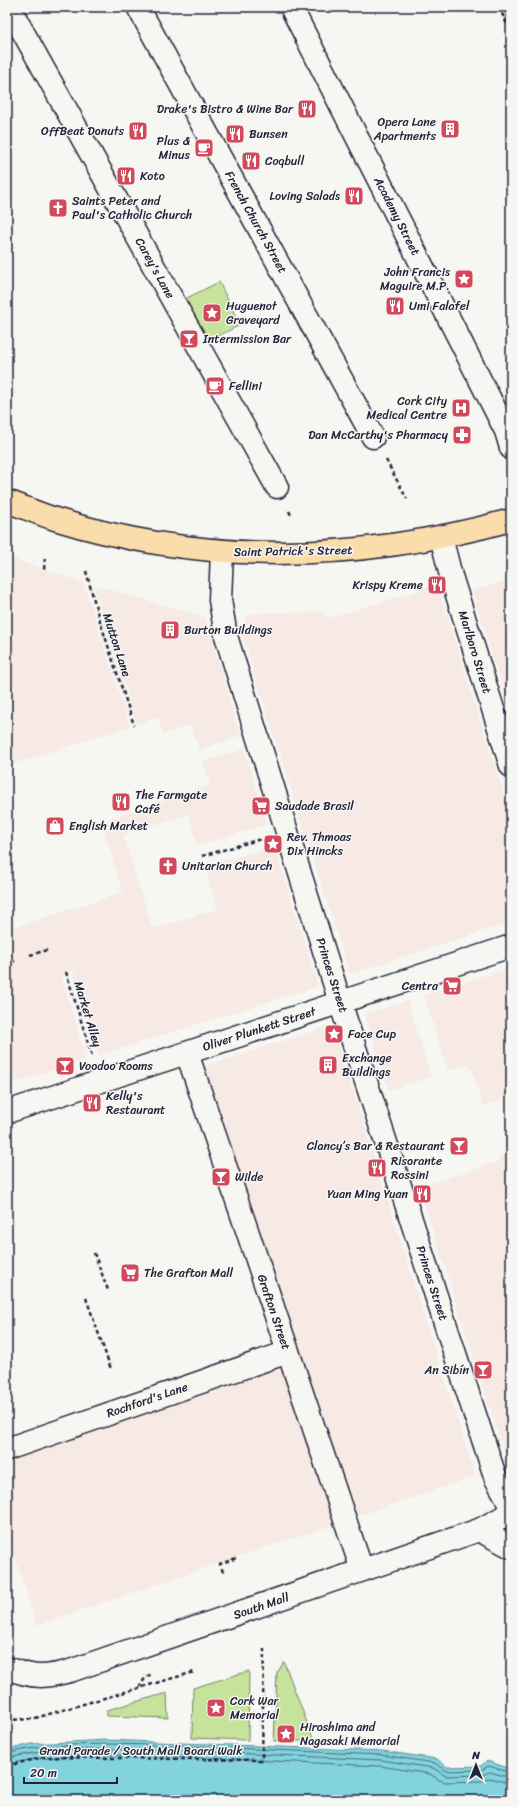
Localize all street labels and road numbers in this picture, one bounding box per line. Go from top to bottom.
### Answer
street label: French Church Street [219,166,293,278]
street label: Academy Street [367,172,426,259]
street label: Carey's Lane [129,233,181,303]
street label: Saint Patrick's Street [234,539,352,563]
street label: Marlboro Street [452,608,498,696]
street label: Mutton Lane [96,610,138,680]
street label: Princes Street [310,935,354,1015]
street label: Market Alley [68,978,109,1050]
street label: Oliver Plunkett Street [200,1000,320,1058]
street label: Princes Street [410,1243,454,1323]
street label: Grafton Street [251,1271,297,1353]
street label: Rochford's Lane [103,1376,191,1424]
street label: South Mall [230,1586,292,1626]
street label: Grand Parade / South Mall Board Walk [39,1740,243,1762]

